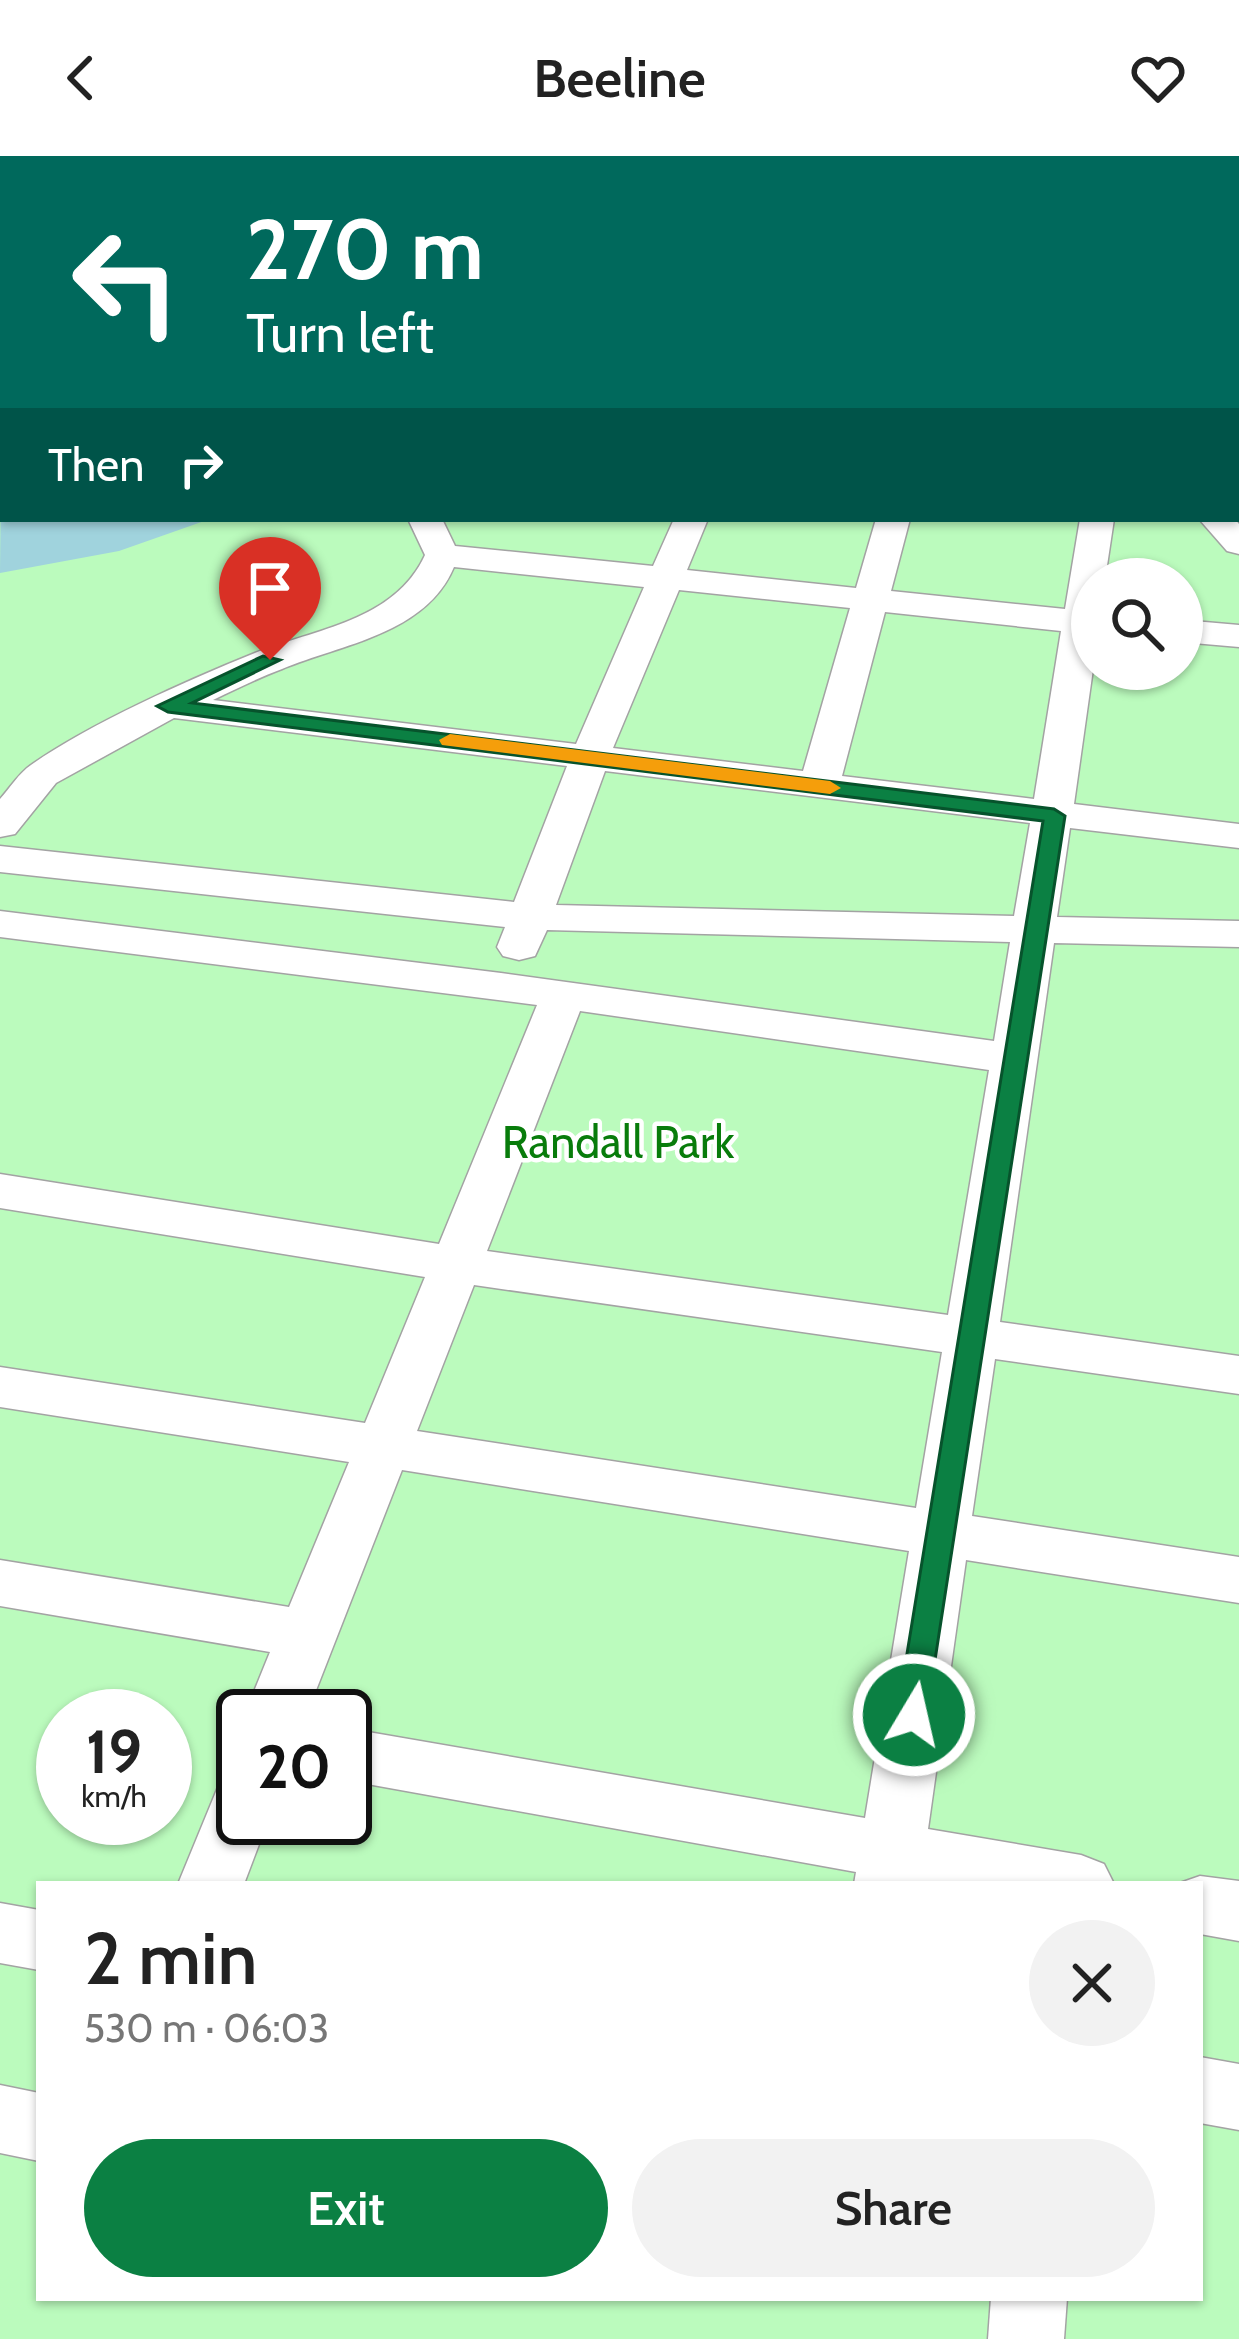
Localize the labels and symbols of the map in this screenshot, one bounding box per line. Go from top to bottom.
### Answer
pin [219,537,321,660]
park label: Randall Park [502,1115,735,1169]
position arrow [851,1652,977,1778]
speed limit sign: 20 [216,1689,372,1845]

